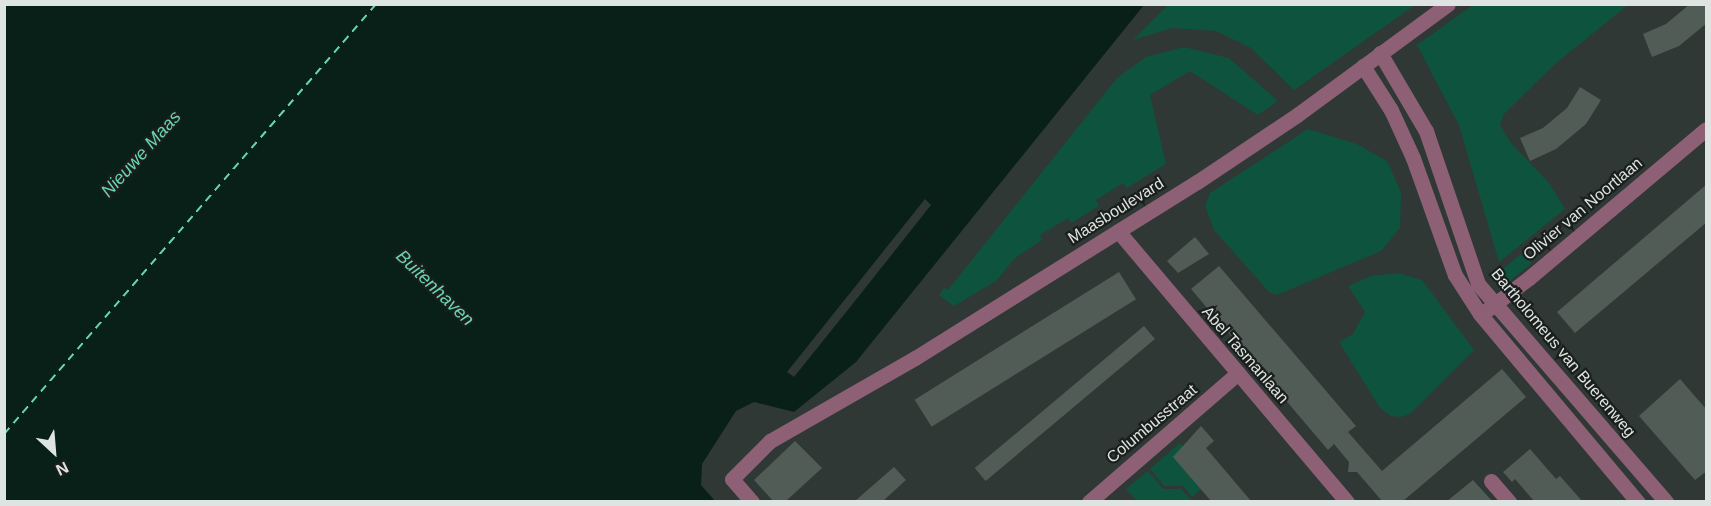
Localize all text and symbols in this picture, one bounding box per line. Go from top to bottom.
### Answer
water label: Nieuwe Maas [96,106,186,202]
street label: Olivier van Noortlaan [1520,154,1646,264]
street label: Maasboulevard [1065,174,1167,248]
water label: Buitenhaven [392,245,478,331]
street label: Bartholomeus van Buerenweg [1487,265,1639,441]
street label: Abel Tasmanlaan [1197,302,1293,408]
street label: Columbusstraat [1103,381,1201,467]
north arrow [24,422,84,482]
text: N [53,458,71,479]

